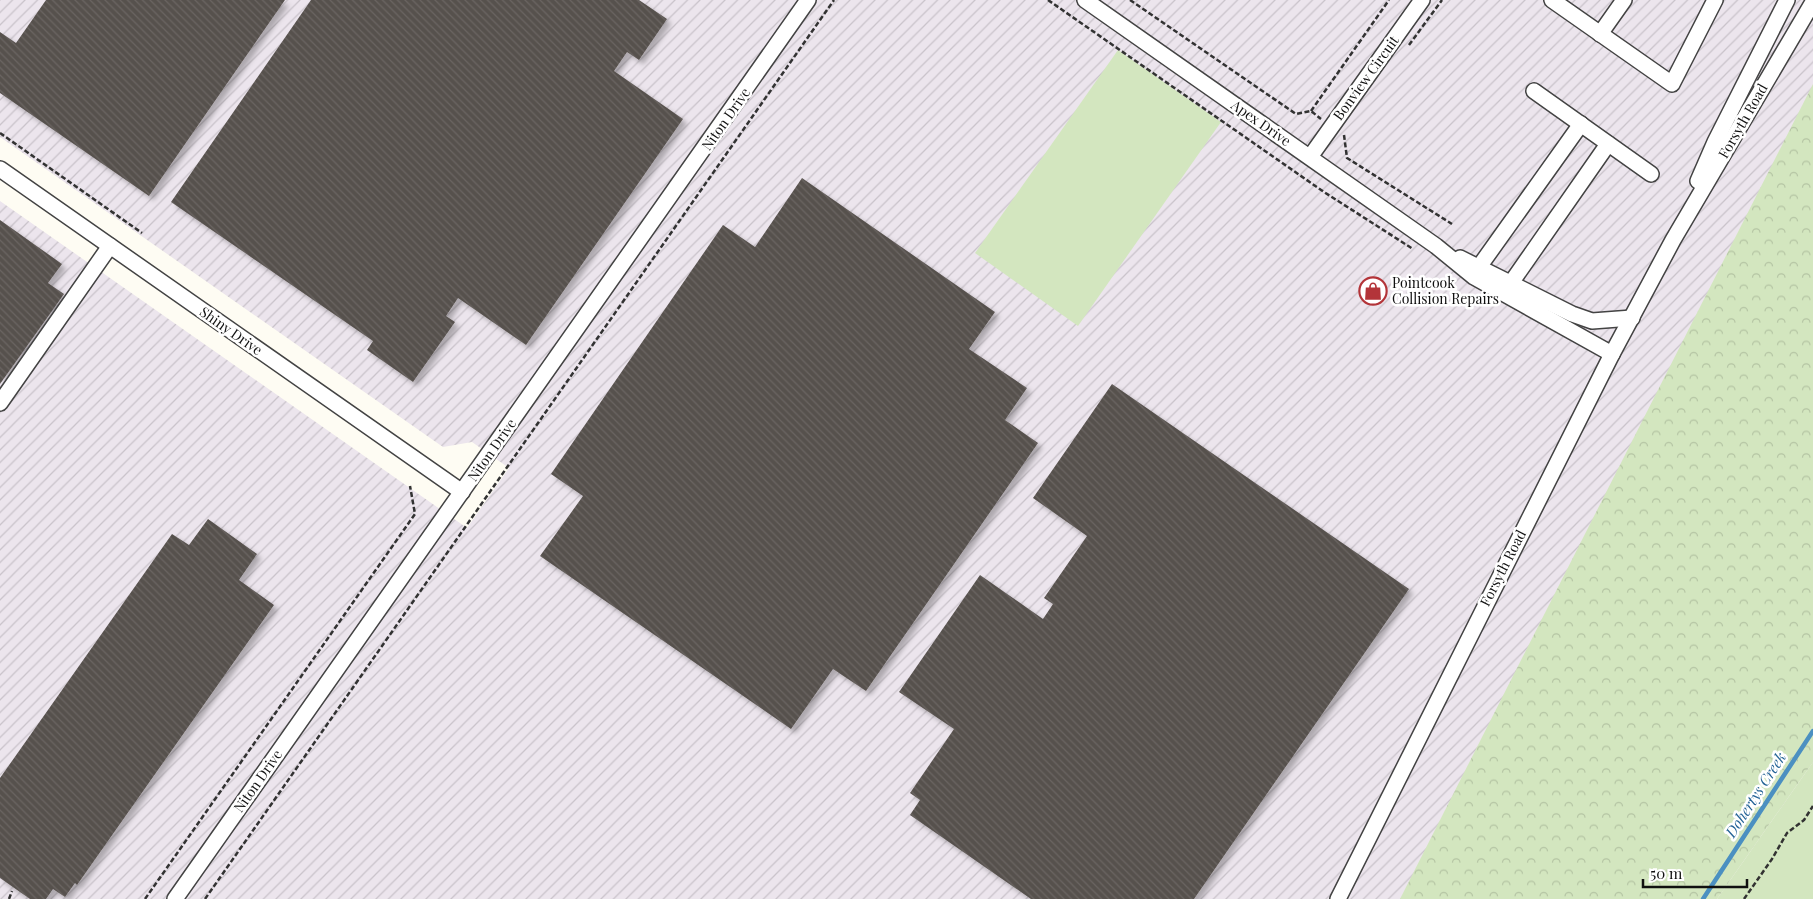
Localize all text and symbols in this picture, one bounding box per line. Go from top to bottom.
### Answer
street label: Bonview Circuit [1328,31,1403,124]
street label: Forsyth Road [1713,80,1772,162]
street label: Niton Drive [697,84,754,154]
street label: Apex Drive [1227,95,1295,150]
place label: Pointcook Collision Repairs [1392,273,1499,308]
shop icon: Pointcook Collision Repairs [1358,276,1388,306]
street label: Shiny Drive [196,302,266,359]
street label: Niton Drive [463,415,520,485]
street label: Forsyth Road [1475,526,1530,609]
street label: Niton Drive [229,746,286,816]
water label: Dohertys Creek [1720,748,1790,842]
scale bar [1643,856,1747,888]
text: 50 m [1650,863,1683,883]

